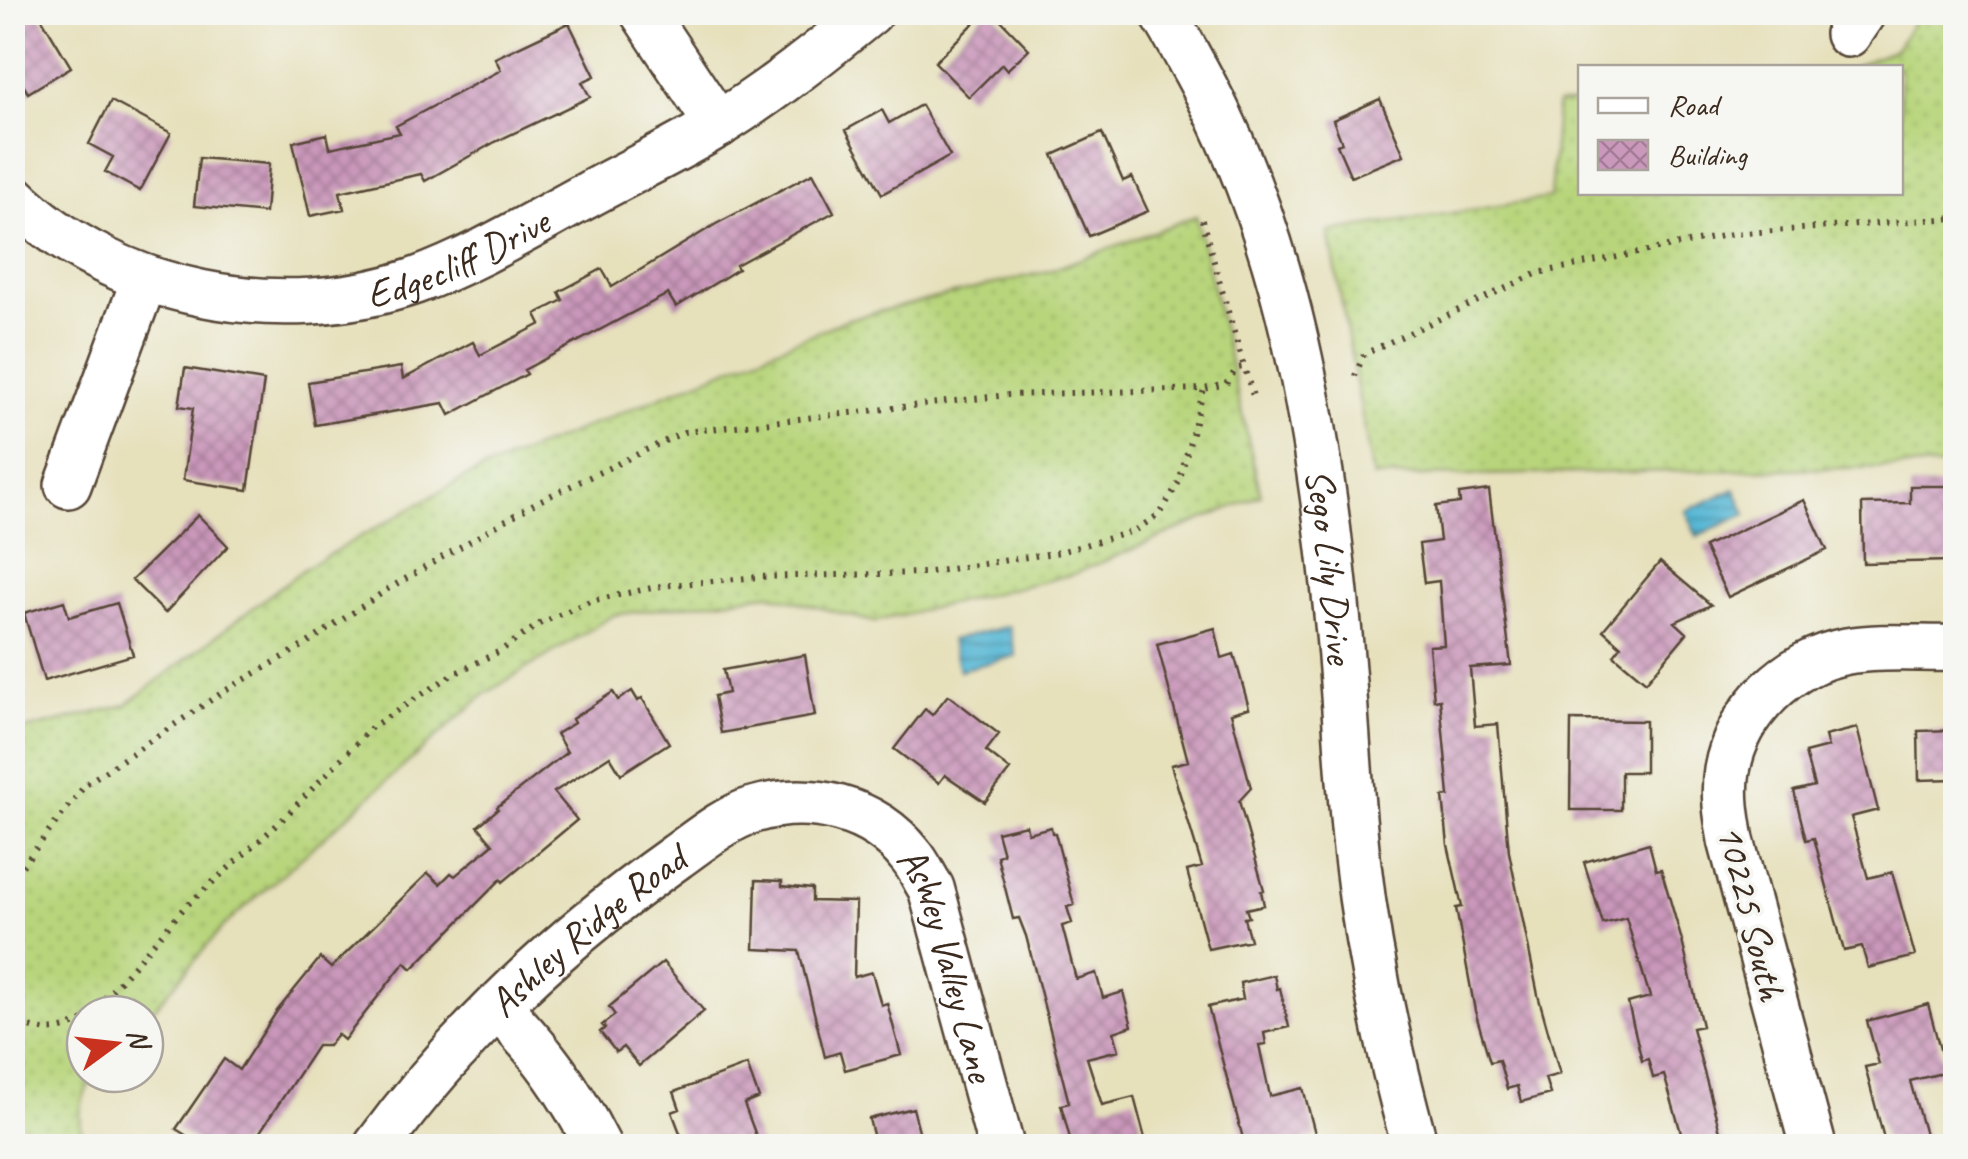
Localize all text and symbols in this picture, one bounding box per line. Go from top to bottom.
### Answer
legend [1578,65,1903,195]
text: Road [1668,86,1722,124]
text: Building [1668,136,1748,174]
street label: Edgecliff Drive [362,196,561,319]
street label: Sego Lily Drive [1294,466,1366,669]
street label: 10225 South [1705,819,1797,1007]
street label: Ashley Ridge Road [478,831,701,1027]
street label: Ashley Valley Lane [886,836,1007,1090]
north arrow [65,994,165,1094]
text: N [120,1025,159,1055]

